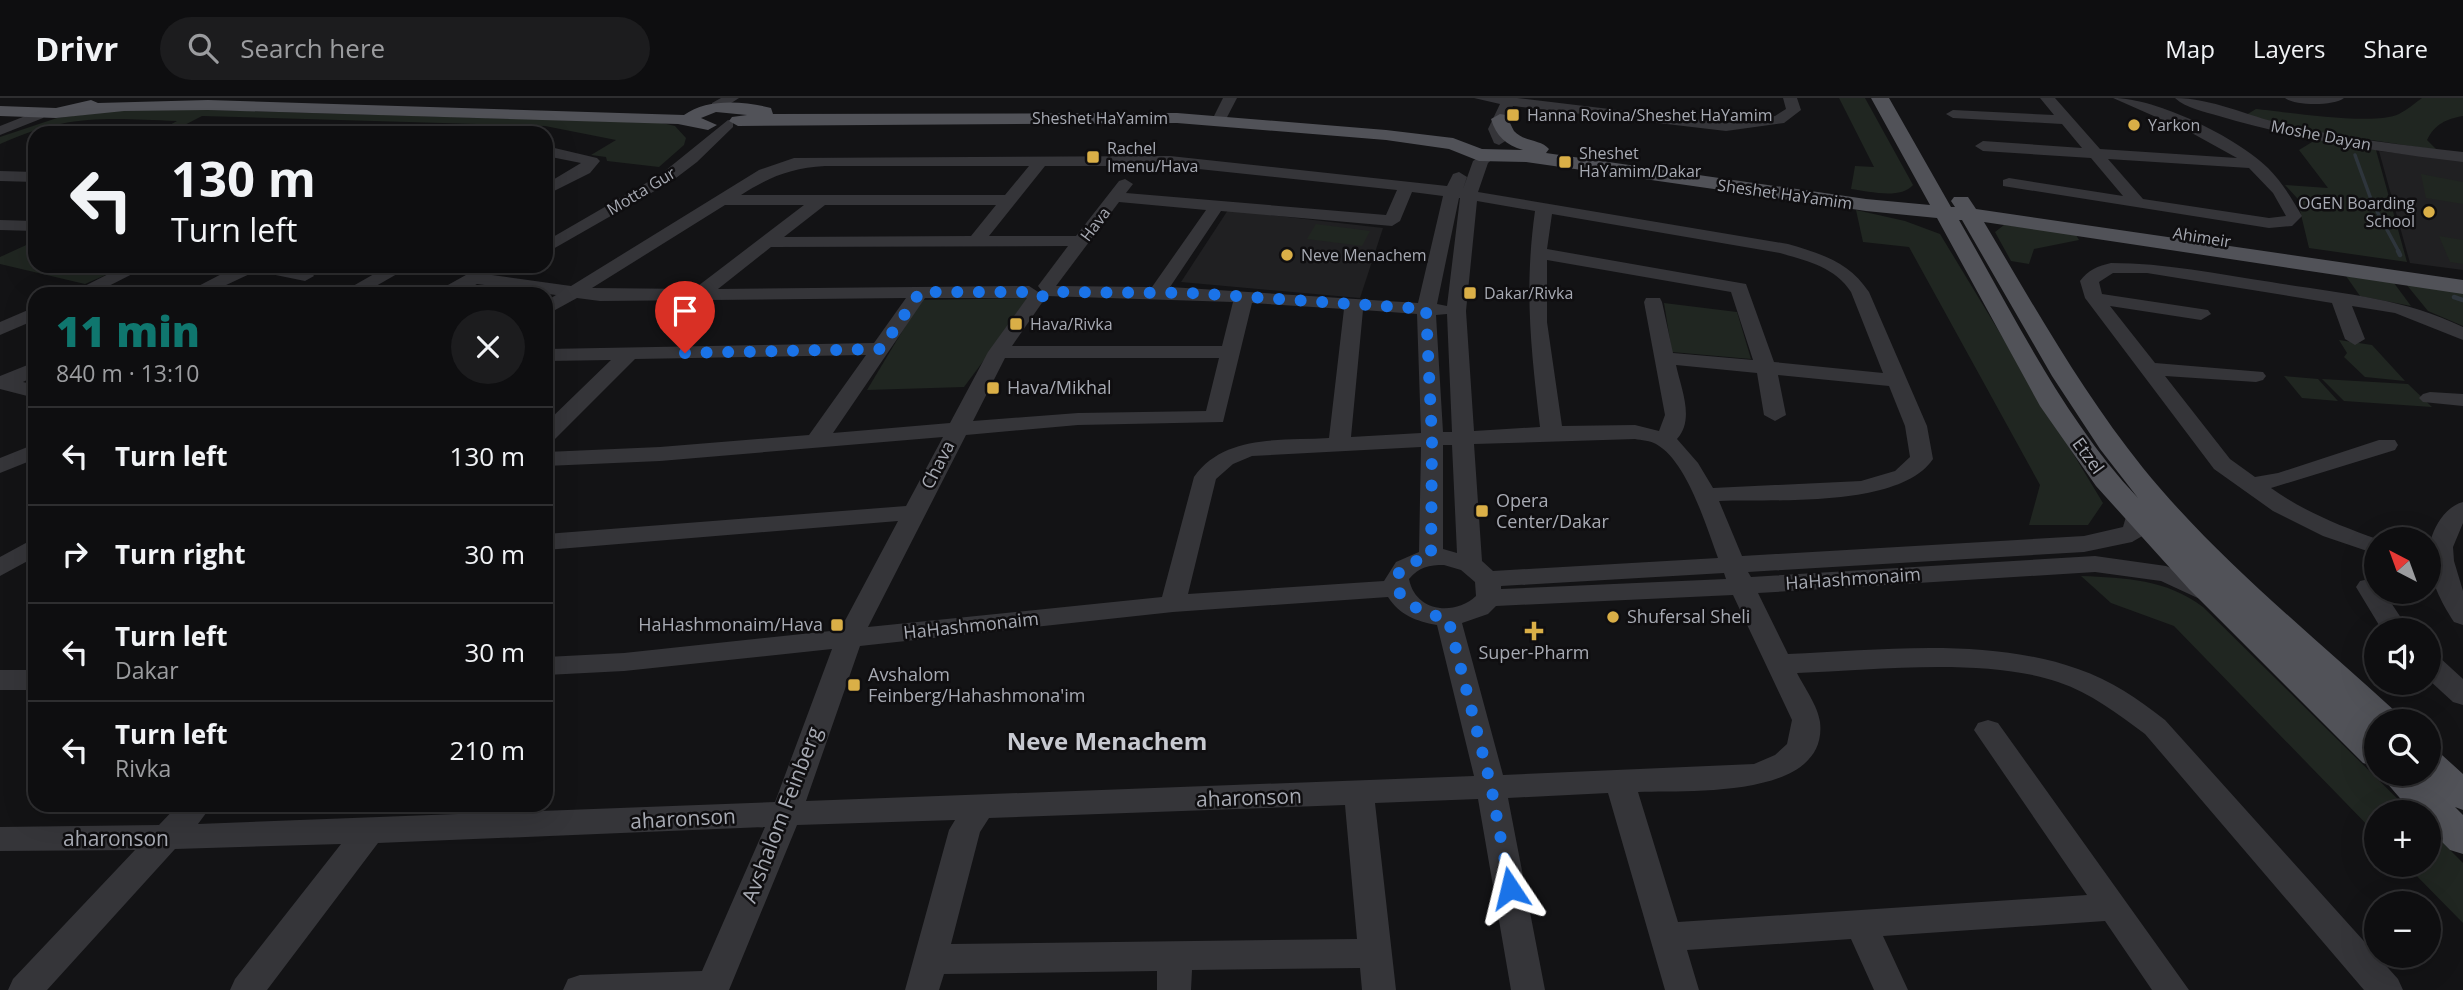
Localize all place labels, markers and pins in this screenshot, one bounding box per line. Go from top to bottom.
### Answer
place label: Hanna Rovina/Sheshet HaYamim [1527,104,1773,126]
marker: Hanna Rovina/Sheshet HaYamim [1505,107,1521,123]
place label: Yarkon [2148,114,2200,136]
marker: Yarkon [2126,117,2142,133]
place label: Rachel Imenu/Hava [1107,137,1198,177]
place label: Sheshet HaYamim/Dakar [1579,142,1702,182]
marker: Rachel Imenu/Hava [1085,149,1101,165]
marker: Sheshet HaYamim/Dakar [1557,154,1573,170]
place label: OGEN Boarding School [2298,192,2415,232]
marker: OGEN Boarding School [2421,204,2437,220]
place label: Neve Menachem [1301,244,1427,266]
marker: Neve Menachem [1279,247,1295,263]
pin [655,281,715,353]
place label: Dakar/Rivka [1484,282,1573,304]
marker: Dakar/Rivka [1462,285,1478,301]
place label: Hava/Rivka [1030,313,1113,335]
marker: Hava/Rivka [1008,316,1024,332]
place label: Hava/Mikhal [1007,375,1112,399]
marker: Hava/Mikhal [985,380,1001,396]
place label: Opera Center/Dakar [1496,488,1609,533]
marker: Opera Center/Dakar [1474,503,1490,519]
place label: Shufersal Sheli [1627,604,1750,628]
marker: Shufersal Sheli [1605,609,1621,625]
place label: HaHashmonaim/Hava [638,612,823,636]
marker: HaHashmonaim/Hava [829,617,845,633]
marker: Super-Pharm [1526,623,1542,639]
place label: Super-Pharm [1478,640,1590,664]
place label: Avshalom Feinberg/Hahashmona'im [868,662,1085,707]
marker: Avshalom Feinberg/Hahashmona'im [846,677,862,693]

